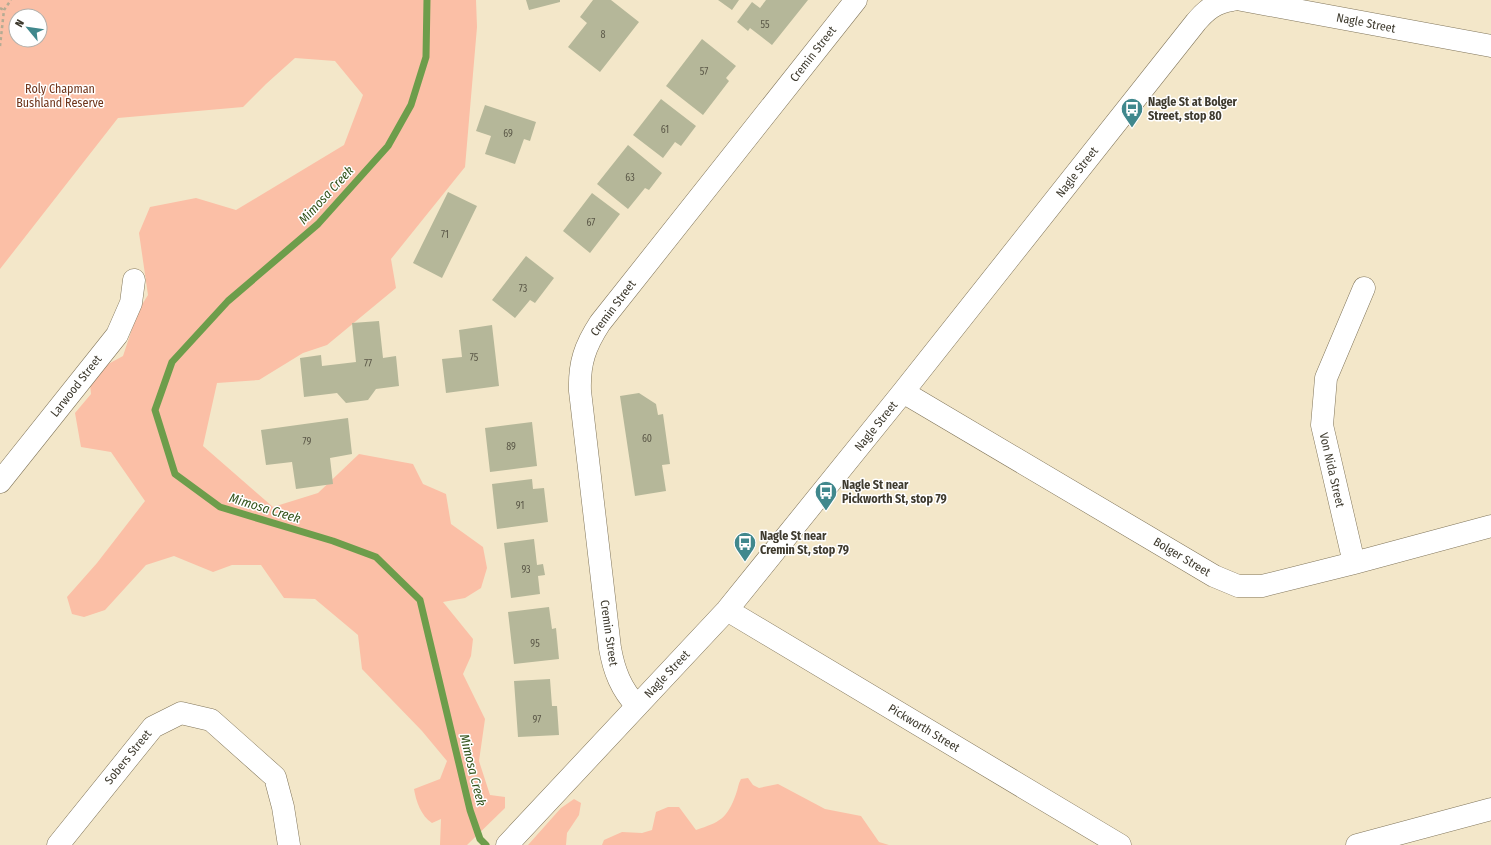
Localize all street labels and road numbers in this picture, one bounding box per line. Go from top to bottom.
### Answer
street label: Nagle Street [1335,10,1397,36]
street label: Cremin Street [787,23,839,85]
street label: Nagle Street [1053,144,1101,200]
street label: Cremin Street [587,277,639,339]
street label: Larwood Street [48,352,105,420]
street label: Nagle Street [852,398,900,454]
street label: Von Nida Street [1317,431,1347,509]
street label: Bolger Street [1151,535,1213,580]
street label: Cremin Street [597,599,621,667]
street label: Nagle Street [641,647,693,701]
street label: Pickworth Street [886,701,962,755]
street label: Sobers Street [102,727,154,787]

